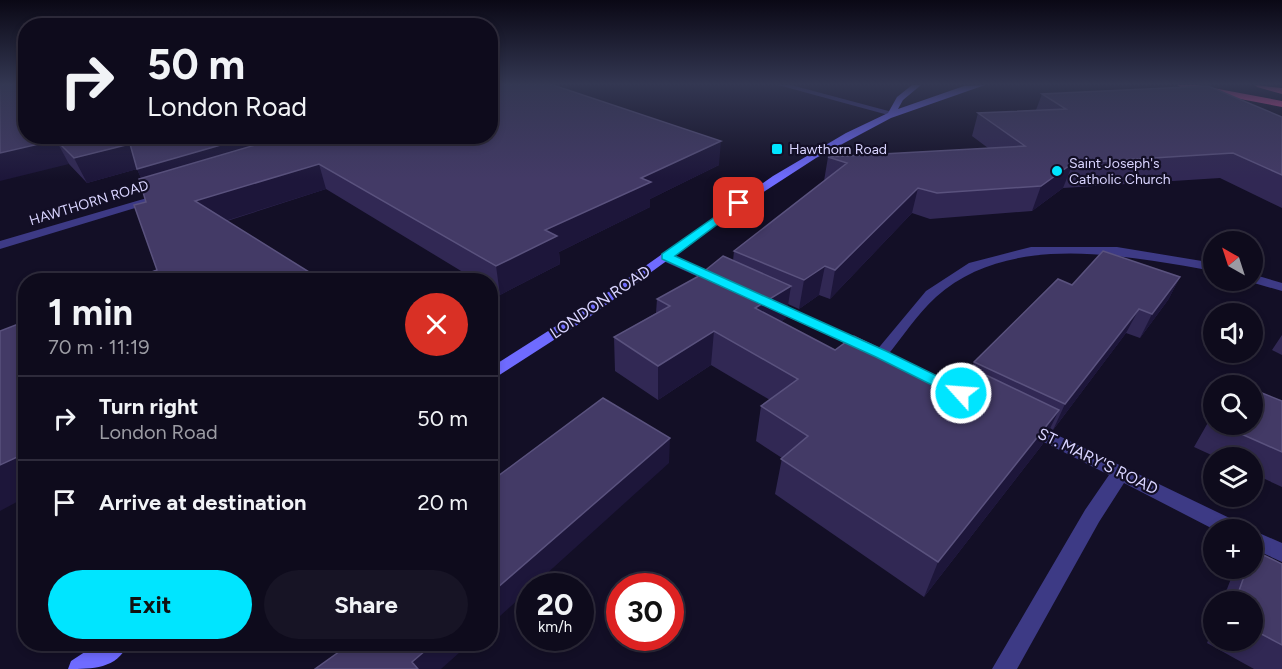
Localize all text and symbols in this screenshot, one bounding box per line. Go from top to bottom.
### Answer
text: 50 m [147,39,245,90]
icon: right [48,42,126,120]
text: London Road [147,90,307,123]
place label: Hawthorn Road [789,141,887,158]
marker: Hawthorn Road [770,142,784,156]
place label: Saint Joseph's Catholic Church [1069,155,1171,188]
marker: Saint Joseph's Catholic Church [1050,164,1064,178]
street label: HAWTHORN ROAD [27,177,151,229]
pin [713,177,764,228]
icon: arrive [722,186,755,219]
north arrow [1203,231,1263,291]
map controls [1203,231,1263,651]
street label: LONDON ROAD [546,261,654,343]
text: 1 min [48,291,133,334]
button: close [405,293,468,356]
button: sound [1203,303,1263,363]
text: 70 m · 11:19 [48,335,150,359]
position arrow [929,361,993,425]
button: search [1203,375,1263,435]
text: Turn right [99,393,198,420]
icon: right [48,402,81,435]
text: 50 m [417,405,468,432]
text: London Road [99,420,218,444]
street label: ST. MARY'S ROAD [1035,424,1161,498]
button: layers [1203,447,1263,507]
icon: arrive [48,486,81,519]
text: Arrive at destination [99,489,307,516]
text: 20 m [417,489,468,516]
button: + [1203,519,1263,579]
button: Exit [48,570,252,639]
button: Share [264,570,468,639]
speed limit sign: 30 [606,573,684,651]
text: 20 [537,586,573,623]
button: − [1203,591,1263,651]
text: km/h [538,618,572,636]

